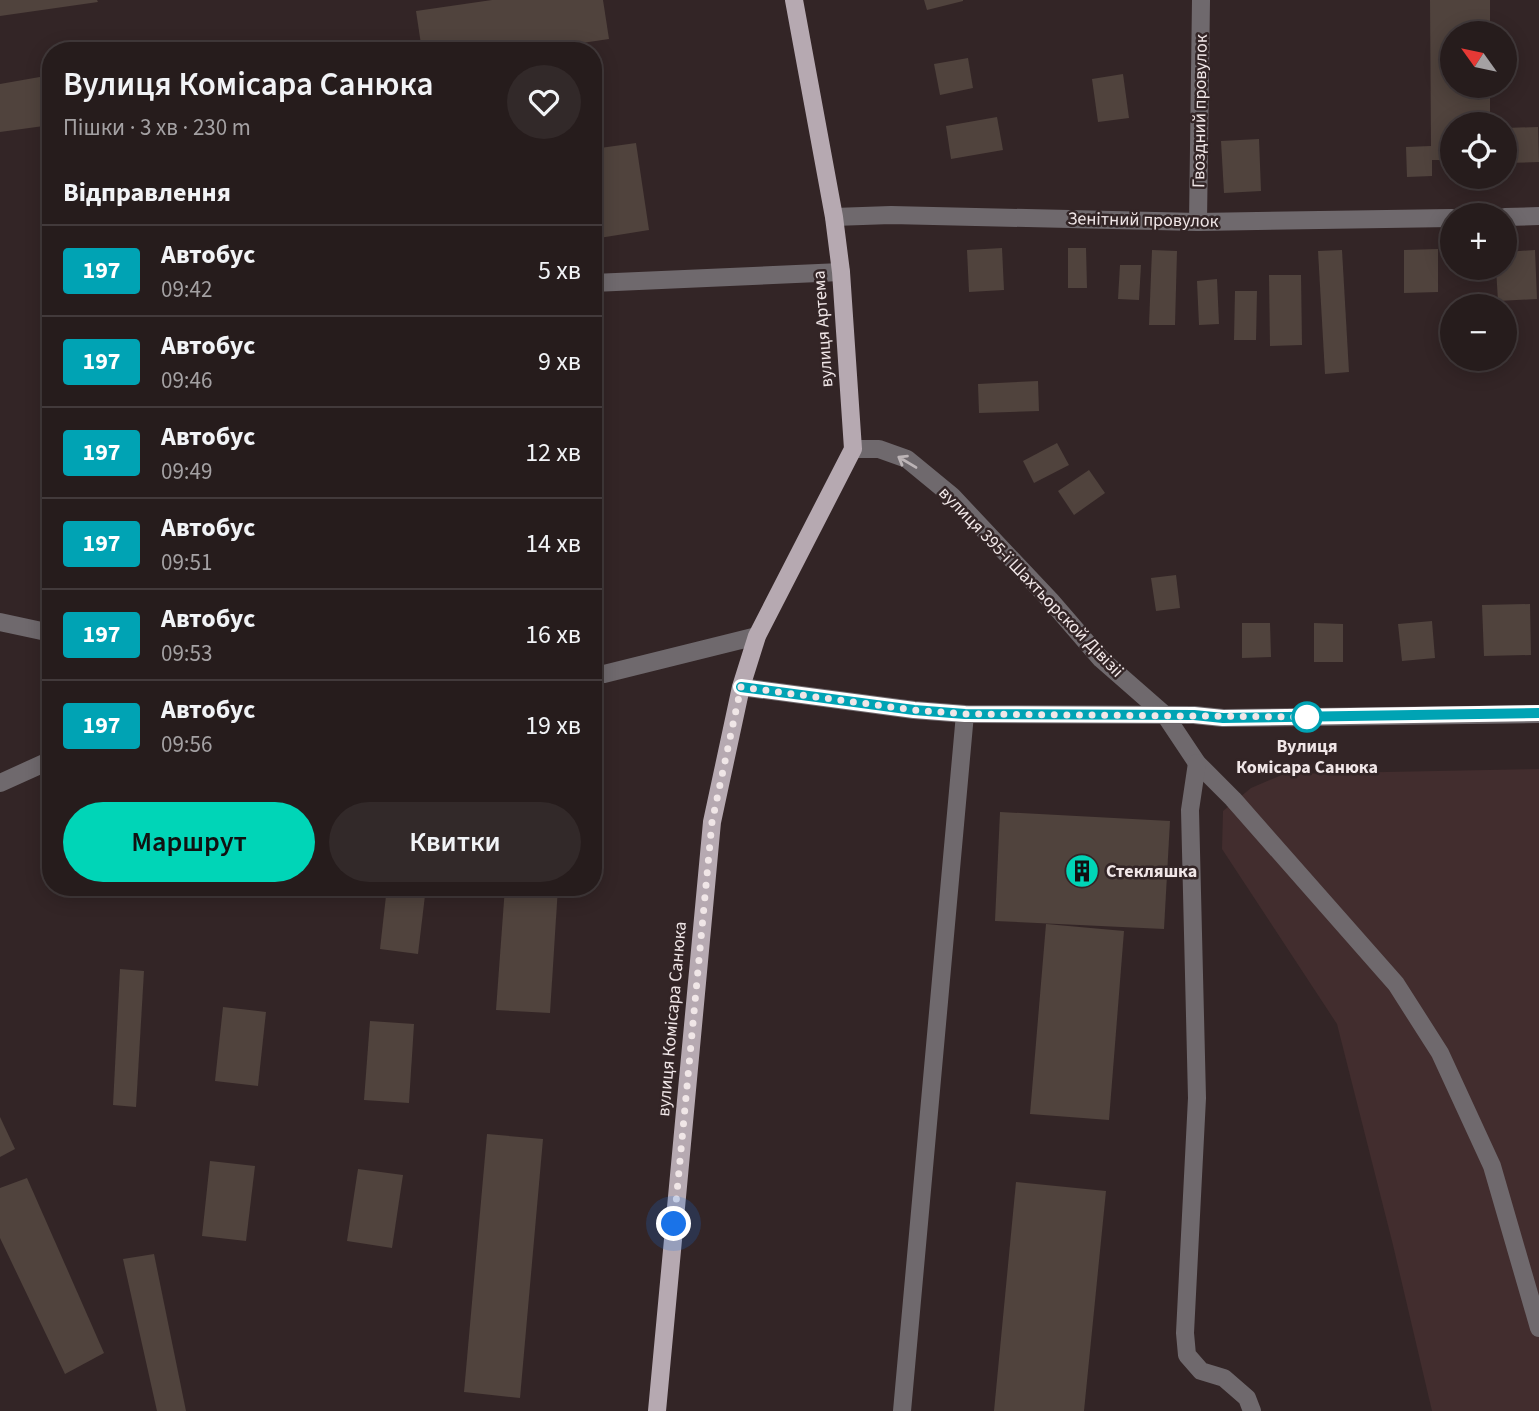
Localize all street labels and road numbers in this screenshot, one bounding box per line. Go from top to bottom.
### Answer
street label: Гвоздний провулок [1186,34,1214,188]
street label: Зенітний провулок [1067,206,1219,234]
street label: вулиця Артема [806,270,840,388]
street label: вулиця 395-ї Шахтьорской Дівізіі [933,481,1129,683]
street label: вулиця Комісара Санюка [651,920,693,1118]

